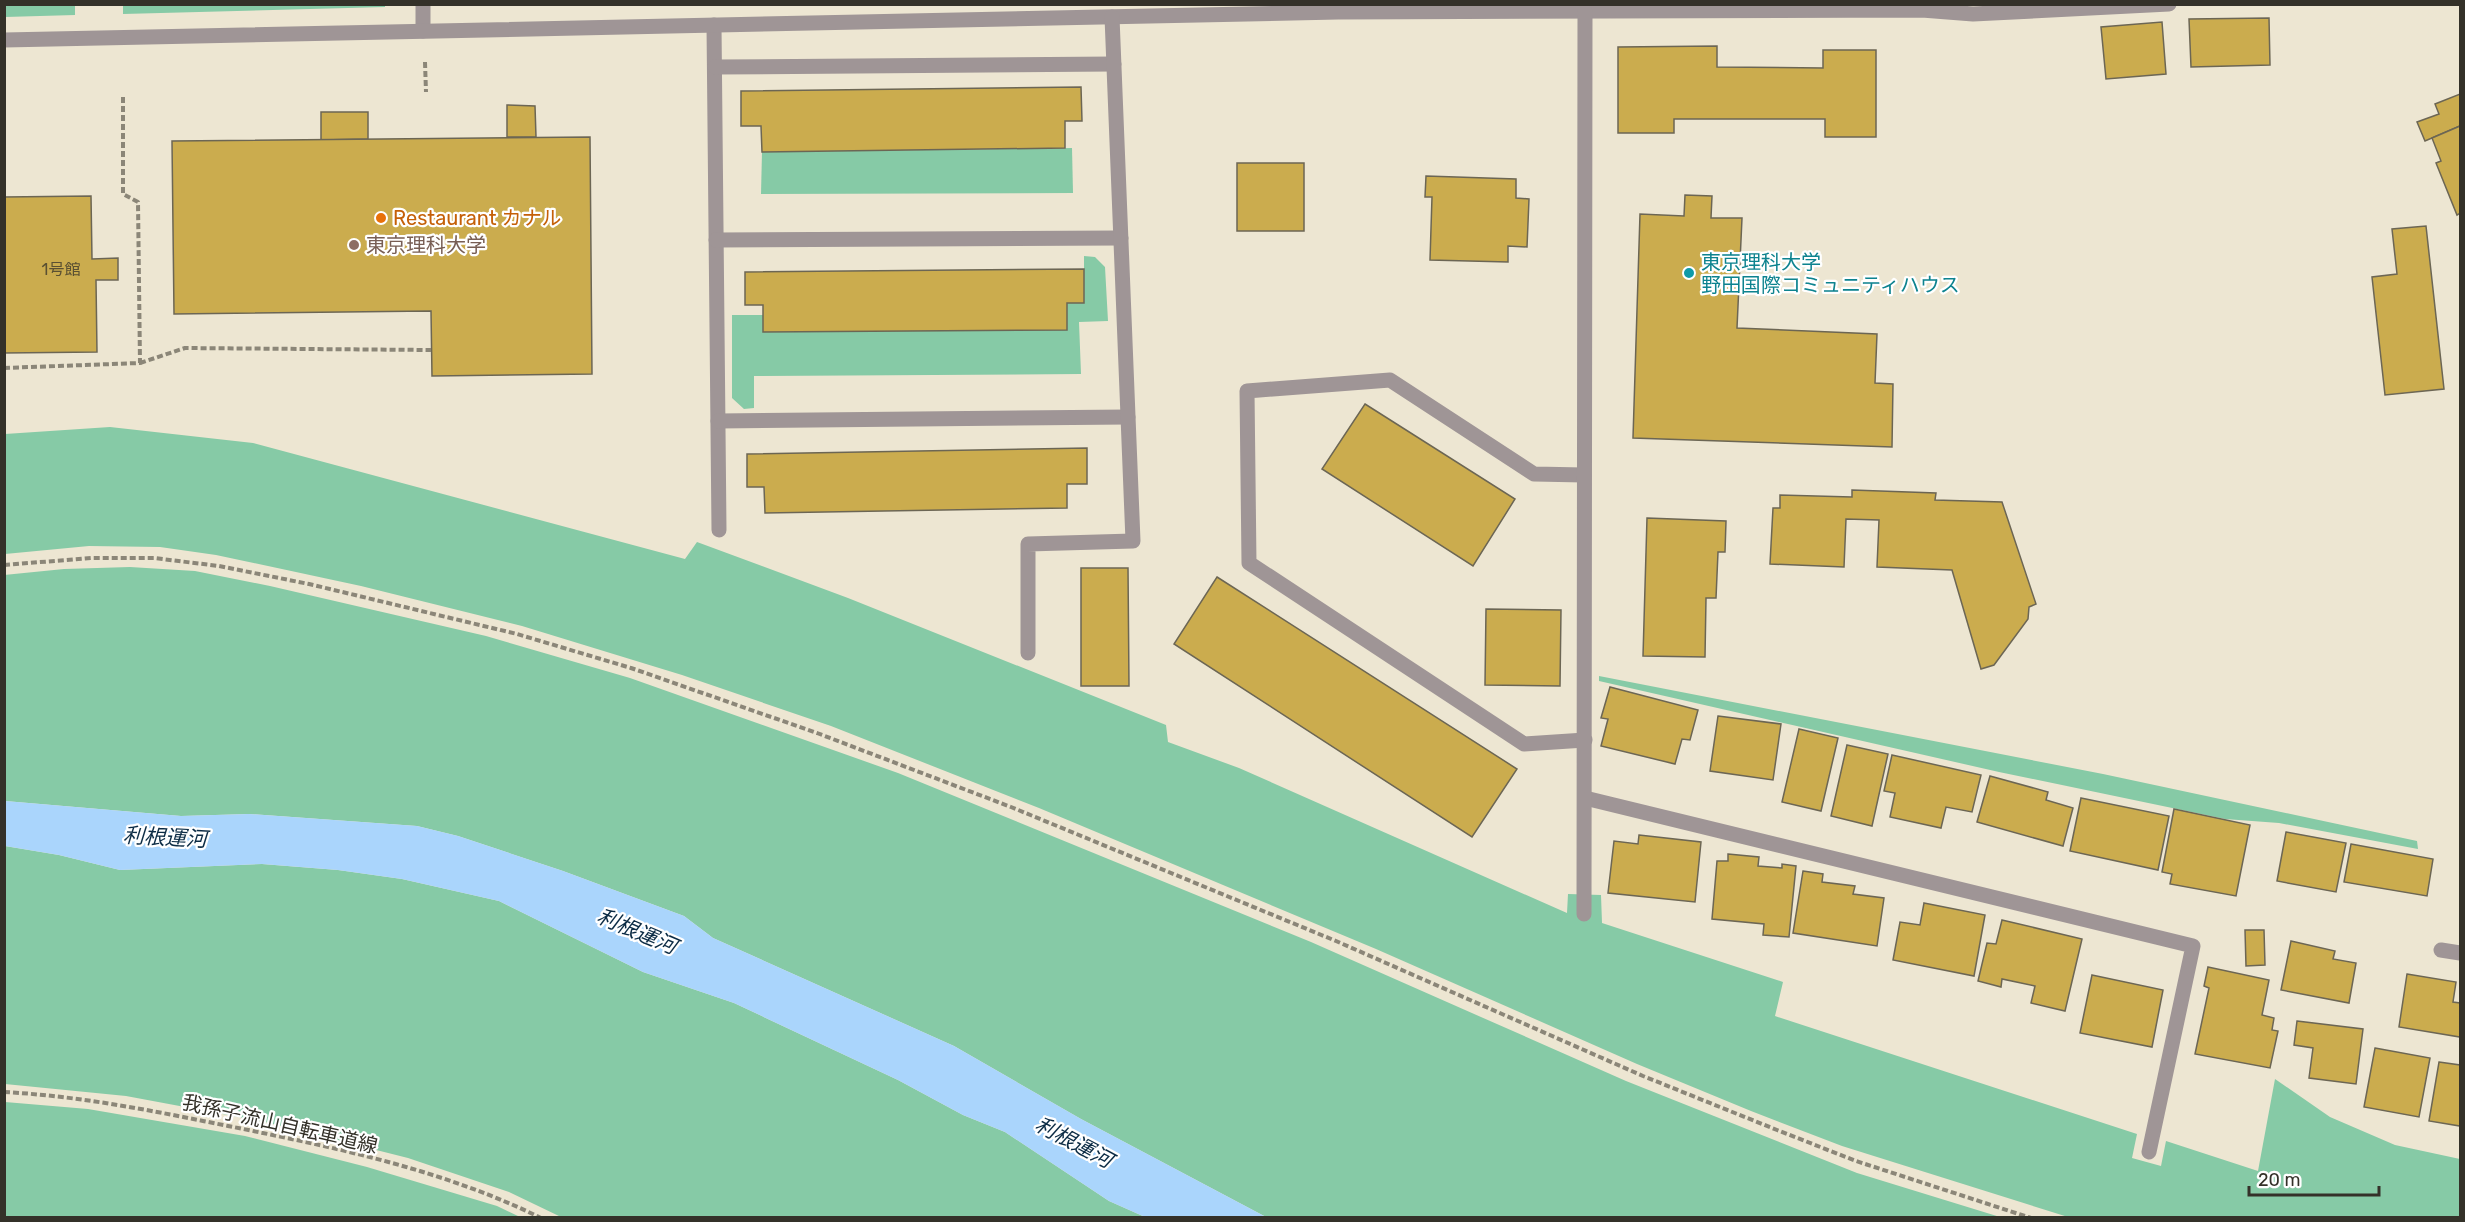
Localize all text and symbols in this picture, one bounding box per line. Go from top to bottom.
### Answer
place label: Restaurant カナル [393,206,561,230]
marker: Restaurant カナル [374,211,388,225]
place label: 東京理科大学 [366,233,486,257]
marker: 東京理科大学 [347,238,361,252]
place label: 東京理科大学 野田国際コミュニティハウス [1701,250,1960,297]
house number: 1号館 [42,260,80,279]
marker: 東京理科大学 野田国際コミュニティハウス [1682,266,1696,280]
water label: 利根運河 [122,822,212,852]
water label: 利根運河 [593,903,684,960]
street label: 我孫子流山自転車道線 [180,1090,380,1158]
water label: 利根運河 [1031,1111,1120,1175]
scale bar [2249,1159,2380,1197]
text: 20 m [2258,1169,2300,1191]

